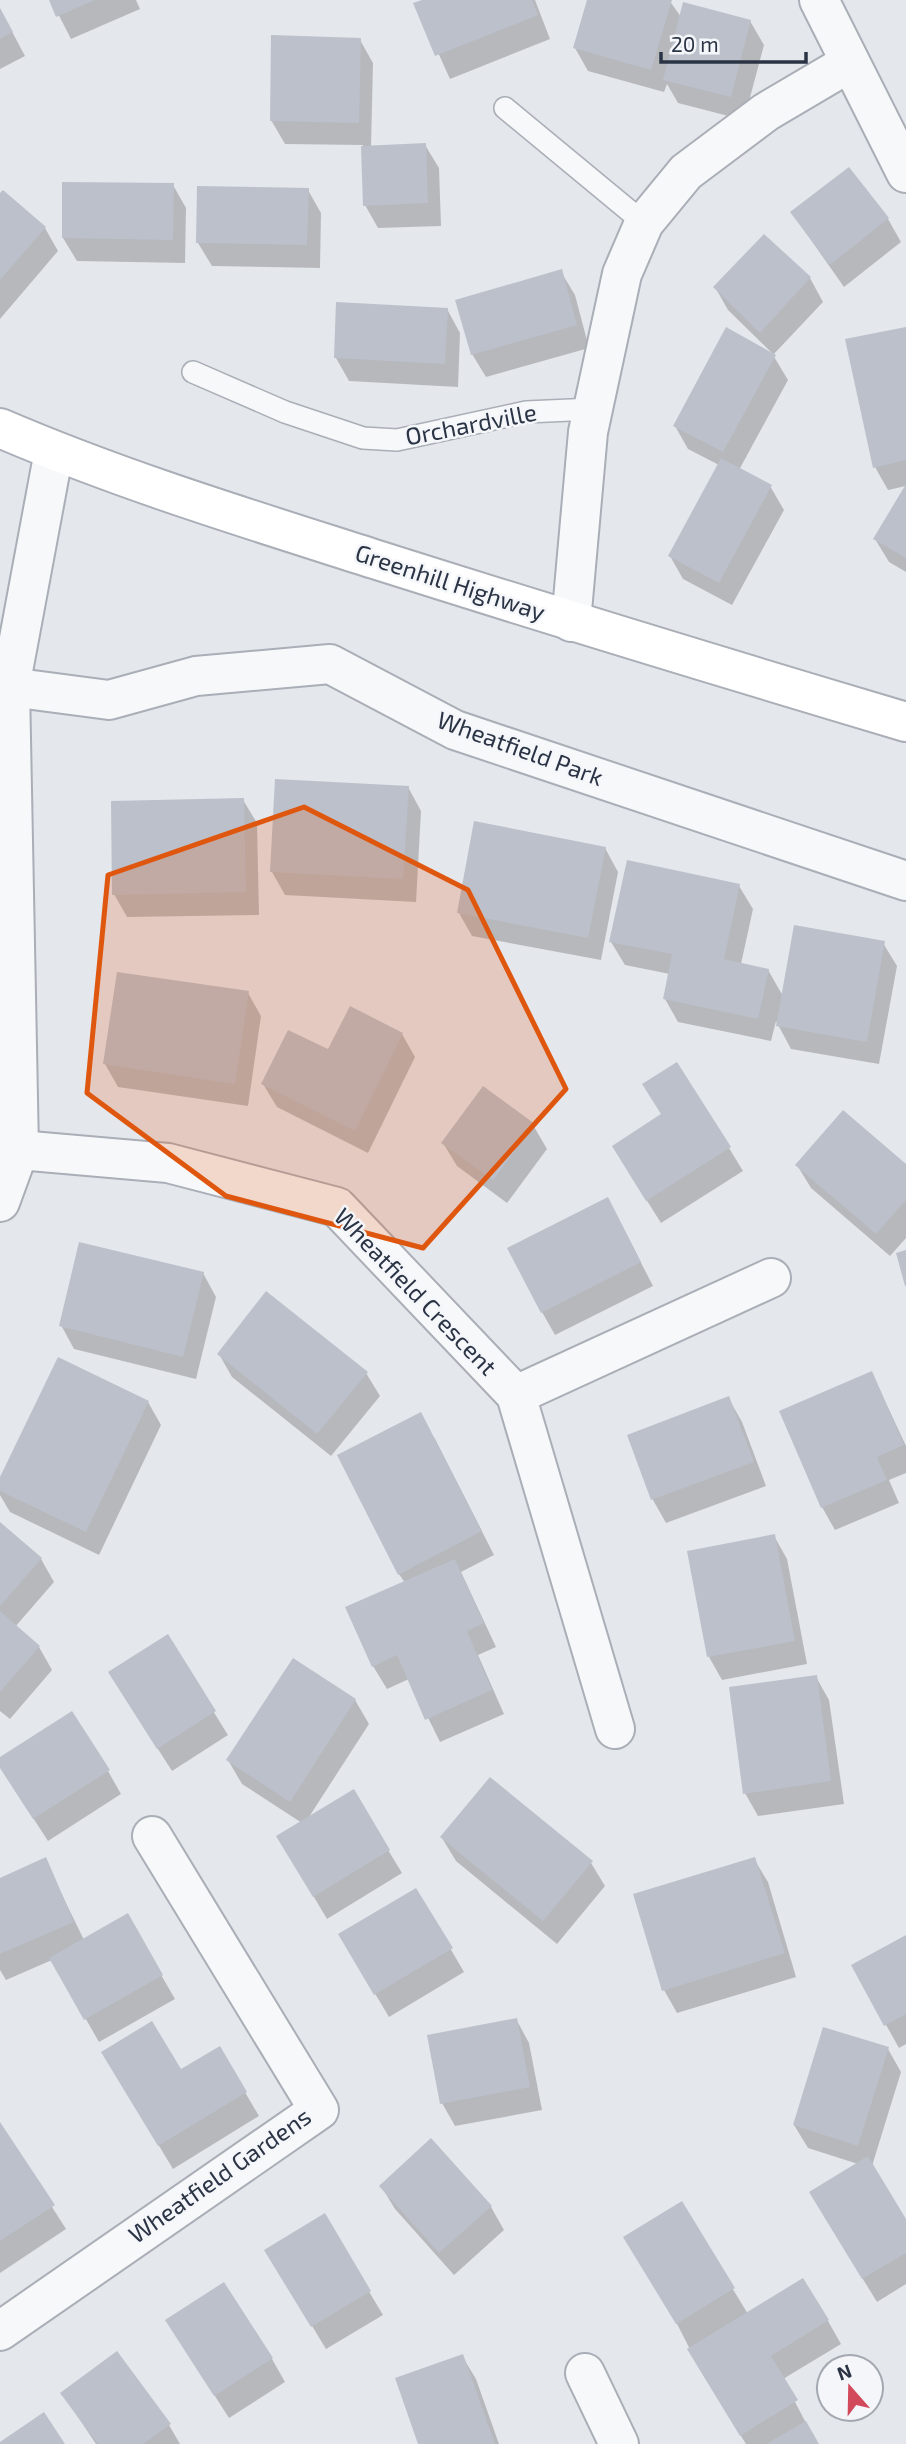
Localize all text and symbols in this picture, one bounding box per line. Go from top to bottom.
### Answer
scale bar [661,21,806,65]
text: 20 m [671,31,719,56]
street label: Orchardville [403,397,539,450]
street label: Greenhill Highway [352,537,549,626]
street label: Wheatfield Park [433,704,608,791]
street label: Wheatfield Crescent [329,1201,503,1381]
street label: Wheatfield Gardens [122,2101,316,2249]
north arrow [815,2353,885,2423]
text: N [834,2358,854,2385]

